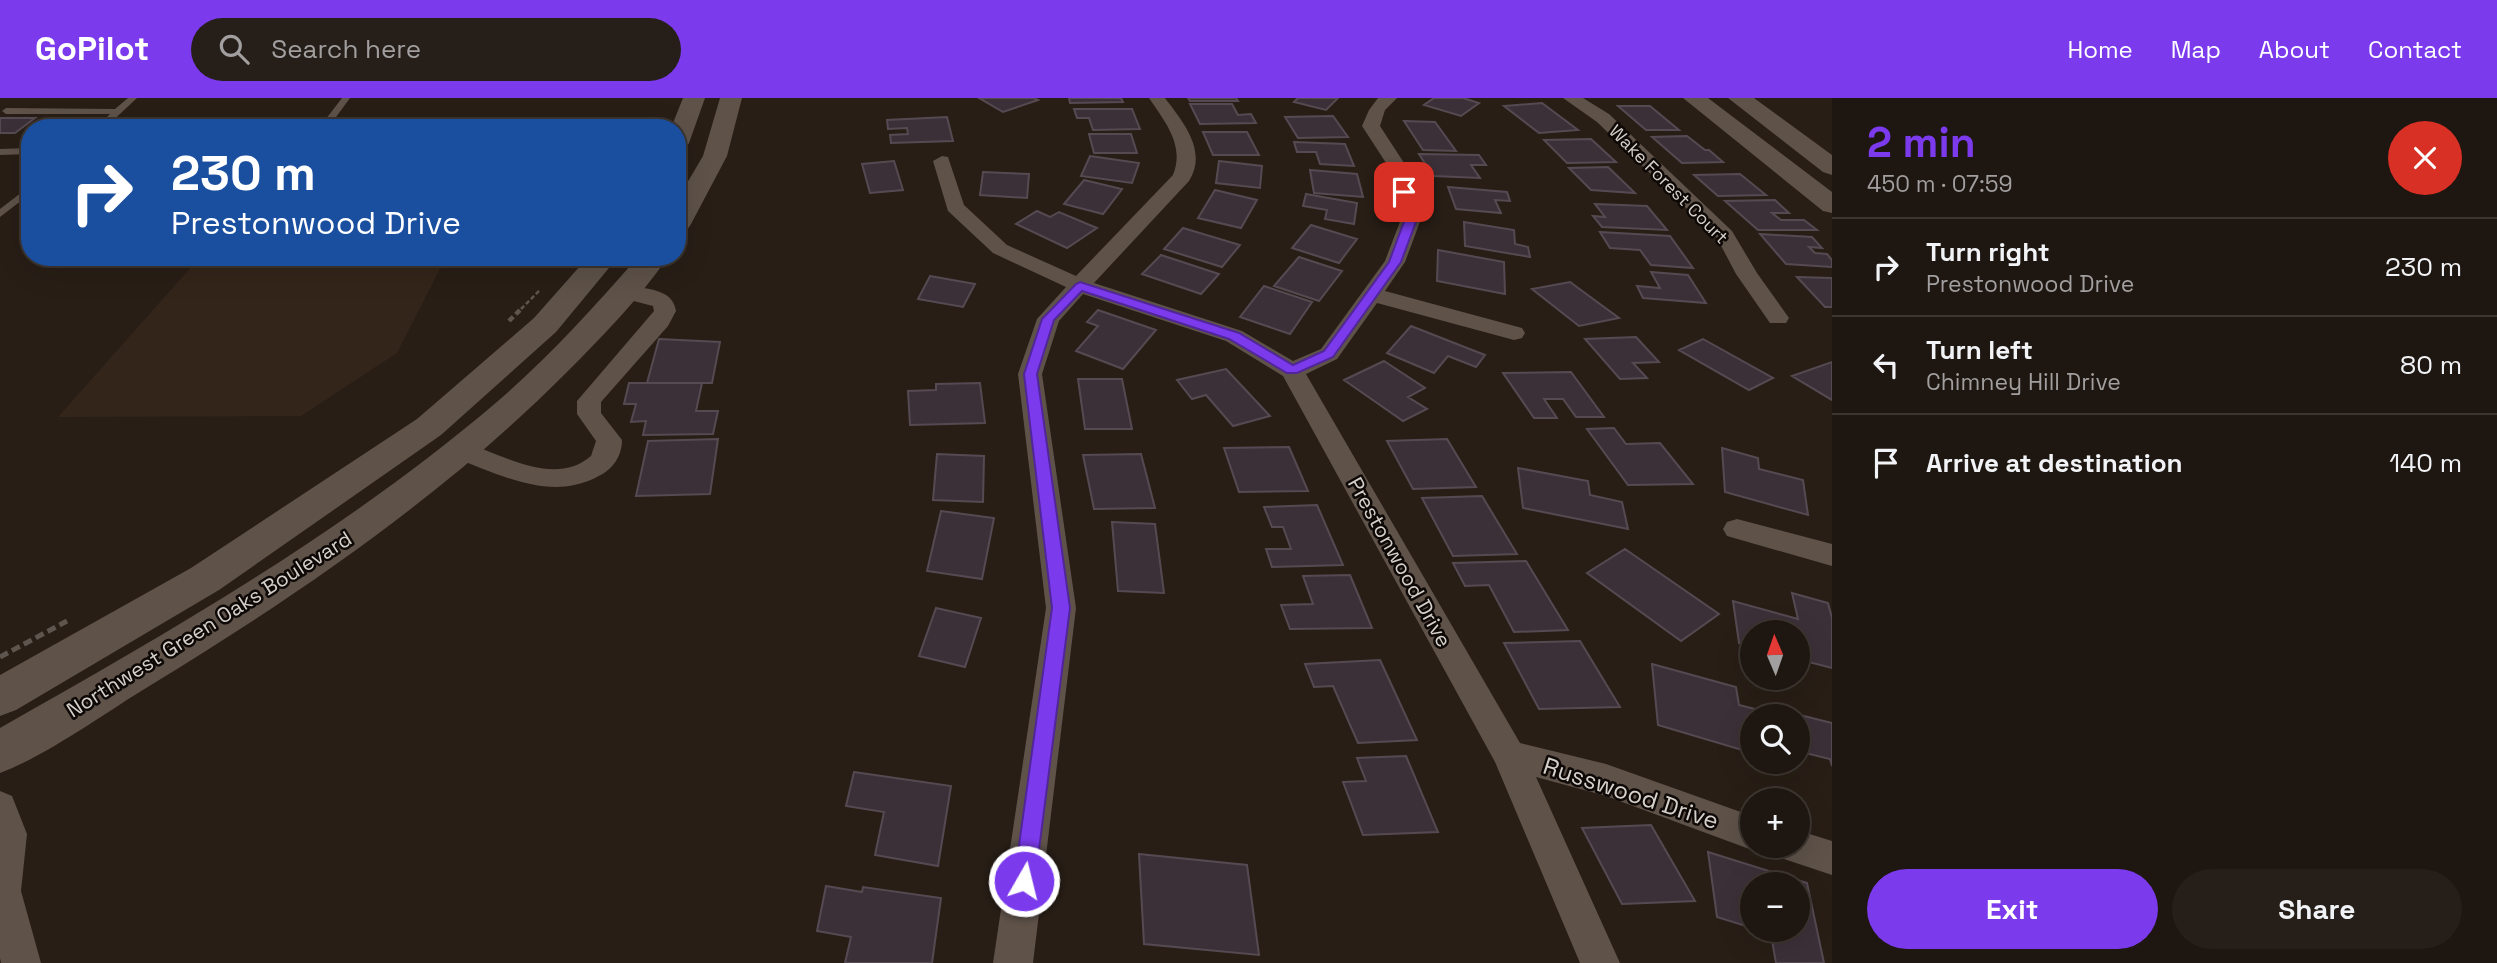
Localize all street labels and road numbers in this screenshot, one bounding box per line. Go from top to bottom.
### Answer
street label: Wake Forest Court [1605,120,1733,248]
street label: Prestonwood Drive [1342,472,1458,652]
street label: Northwest Green Oaks Boulevard [61,525,357,723]
street label: Russwood Drive [1539,750,1723,836]

